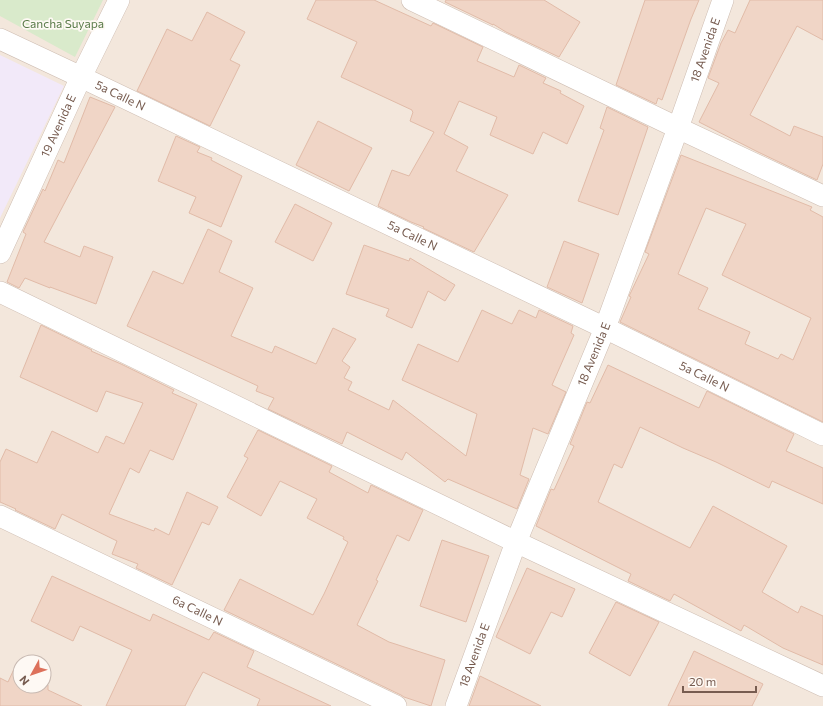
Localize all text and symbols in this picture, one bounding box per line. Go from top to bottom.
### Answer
street label: 18 Avenida E [687,15,722,84]
park label: Cancha Suyapa [22,16,104,30]
street label: 5a Calle N [93,77,148,113]
street label: 19 Avenida E [37,92,78,159]
street label: 5a Calle N [386,217,440,253]
street label: 18 Avenida E [574,320,612,388]
street label: 5a Calle N [677,358,732,394]
street label: 6a Calle N [170,592,225,628]
street label: 18 Avenida E [455,621,492,689]
north arrow [12,654,52,694]
scale bar [683,668,756,694]
text: N [16,673,32,688]
text: 20 m [689,674,716,688]

